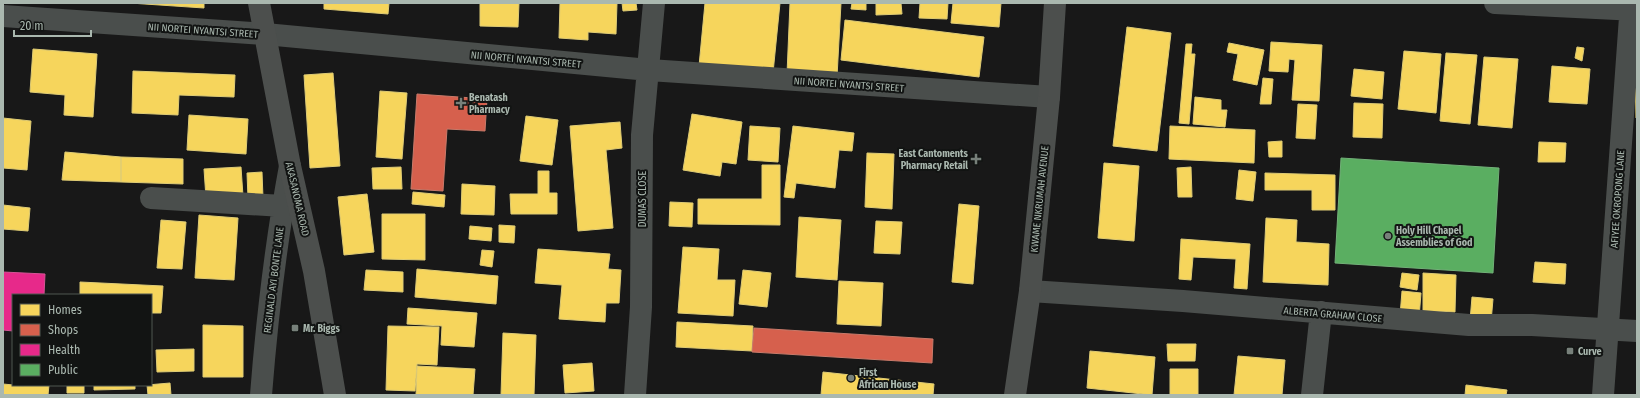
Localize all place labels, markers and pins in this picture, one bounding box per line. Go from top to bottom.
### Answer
place label: Benatash Pharmacy [469,92,510,116]
marker: Benatash Pharmacy [456,98,466,108]
place label: East Cantoments Pharmacy Retail [899,148,969,172]
marker: East Cantoments Pharmacy Retail [971,154,981,164]
place label: Holy Hill Chapel Assemblies of God [1395,225,1473,249]
marker: Holy Hill Chapel Assemblies of God [1383,231,1393,241]
marker: Mr. Biggs [290,323,300,333]
place label: Mr. Biggs [303,323,340,335]
marker: Curve [1565,346,1575,356]
place label: Curve [1578,346,1602,358]
place label: First African House [858,367,917,391]
marker: First African House [846,373,856,383]

